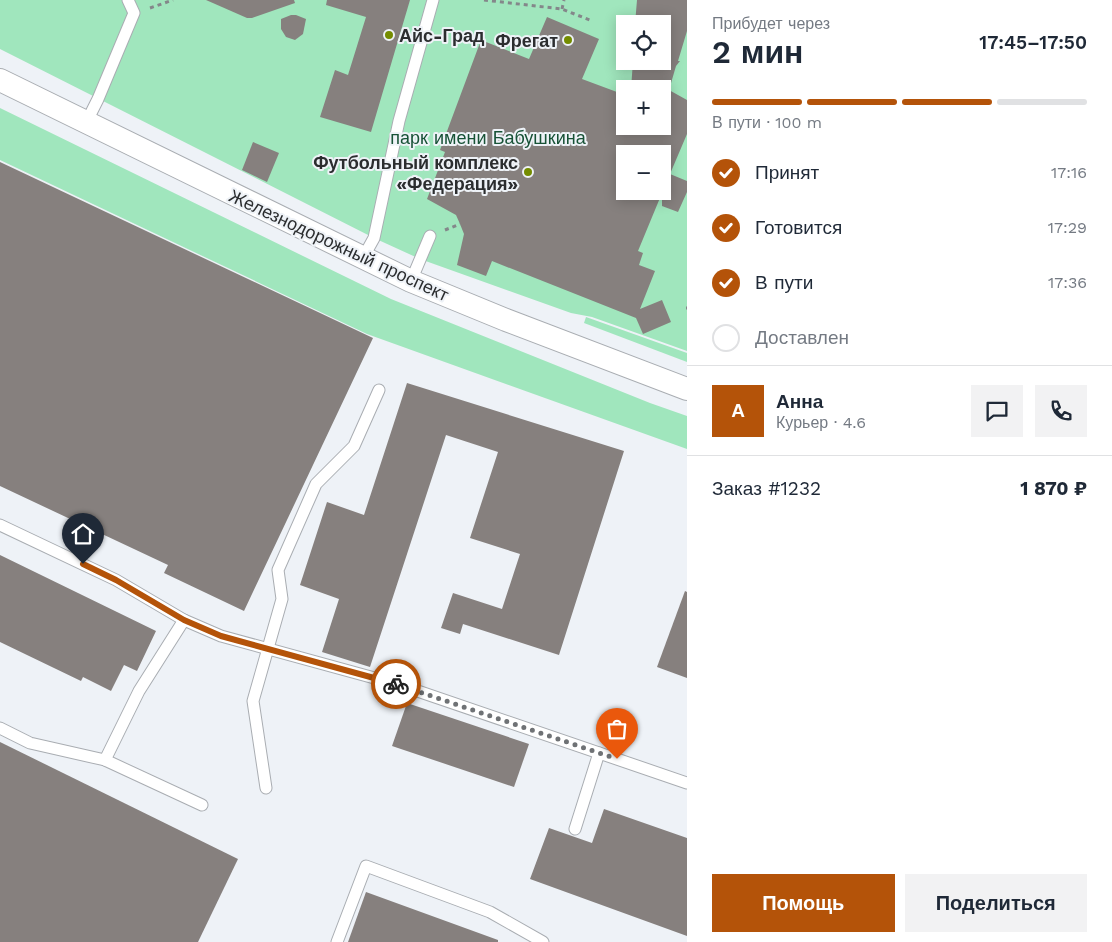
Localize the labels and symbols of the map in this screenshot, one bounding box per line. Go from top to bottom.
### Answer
place label: Айс-Град [399,25,485,46]
marker: Айс-Град [383,29,395,41]
place label: Фрегат [495,30,558,51]
marker: Фрегат [562,34,574,46]
park label: парк имени Бабушкина [390,127,587,148]
place label: Футбольный комплекс «Федерация» [313,152,518,194]
marker: Футбольный комплекс «Федерация» [522,166,534,178]
street label: Железнодорожный проспект [226,185,452,305]
pin [62,513,104,564]
courier [371,659,421,709]
pin [596,708,638,759]

